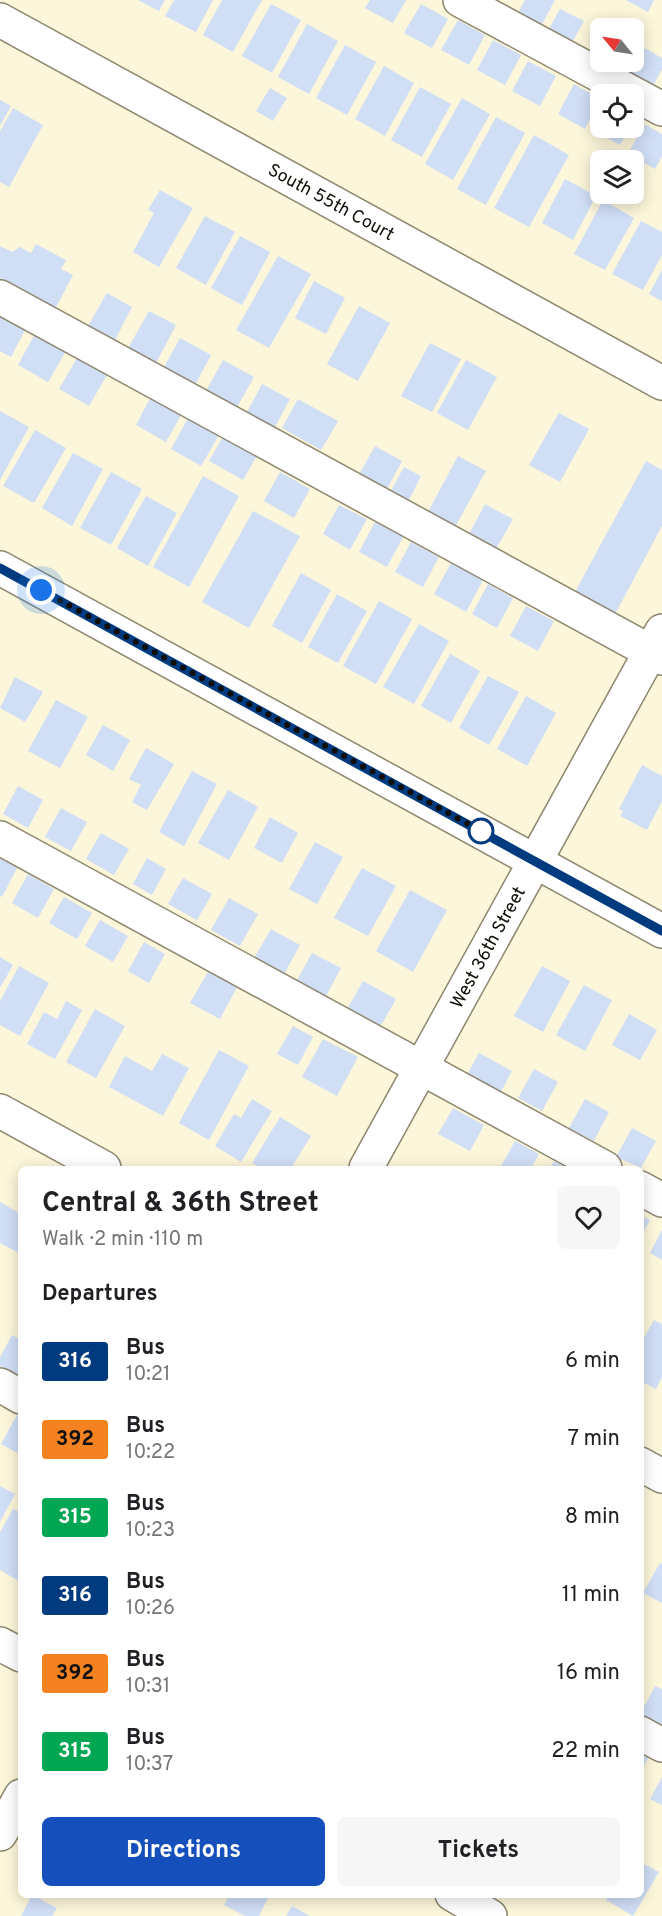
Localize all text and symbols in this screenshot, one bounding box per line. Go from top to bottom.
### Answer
north arrow [590,18,644,72]
map controls [590,18,644,204]
button: locate [590,84,644,138]
button: layers [590,150,644,204]
street label: South 55th Court [263,159,398,247]
your location [26,575,56,605]
unlabelled marker [468,818,494,844]
street label: West 36th Street [446,883,532,1013]
text: Central & 36th Street [42,1186,319,1222]
button: heart [557,1186,620,1249]
text: Walk · 2 min · 110 m [42,1227,203,1253]
text: Departures [42,1281,158,1308]
text: Bus [126,1335,165,1362]
text: 316 [58,1348,92,1375]
text: 6 min [565,1348,620,1375]
text: 10:21 [126,1362,171,1388]
text: Bus [126,1413,165,1440]
text: 392 [56,1426,94,1453]
text: 7 min [568,1426,620,1453]
text: 10:22 [126,1440,175,1466]
text: Bus [126,1491,165,1518]
text: 315 [58,1504,92,1531]
text: 8 min [565,1504,620,1531]
text: 10:23 [126,1518,175,1544]
text: Bus [126,1569,165,1596]
text: 316 [58,1582,92,1609]
text: 11 min [562,1582,620,1609]
text: 10:26 [126,1596,175,1622]
text: Bus [126,1647,165,1674]
text: 392 [56,1660,94,1687]
text: 16 min [557,1660,620,1687]
text: 10:31 [126,1674,170,1700]
text: Bus [126,1725,165,1752]
text: 315 [58,1738,92,1765]
text: 22 min [551,1738,620,1765]
text: 10:37 [126,1752,173,1778]
button: Directions [42,1817,325,1886]
button: Tickets [337,1817,620,1886]

